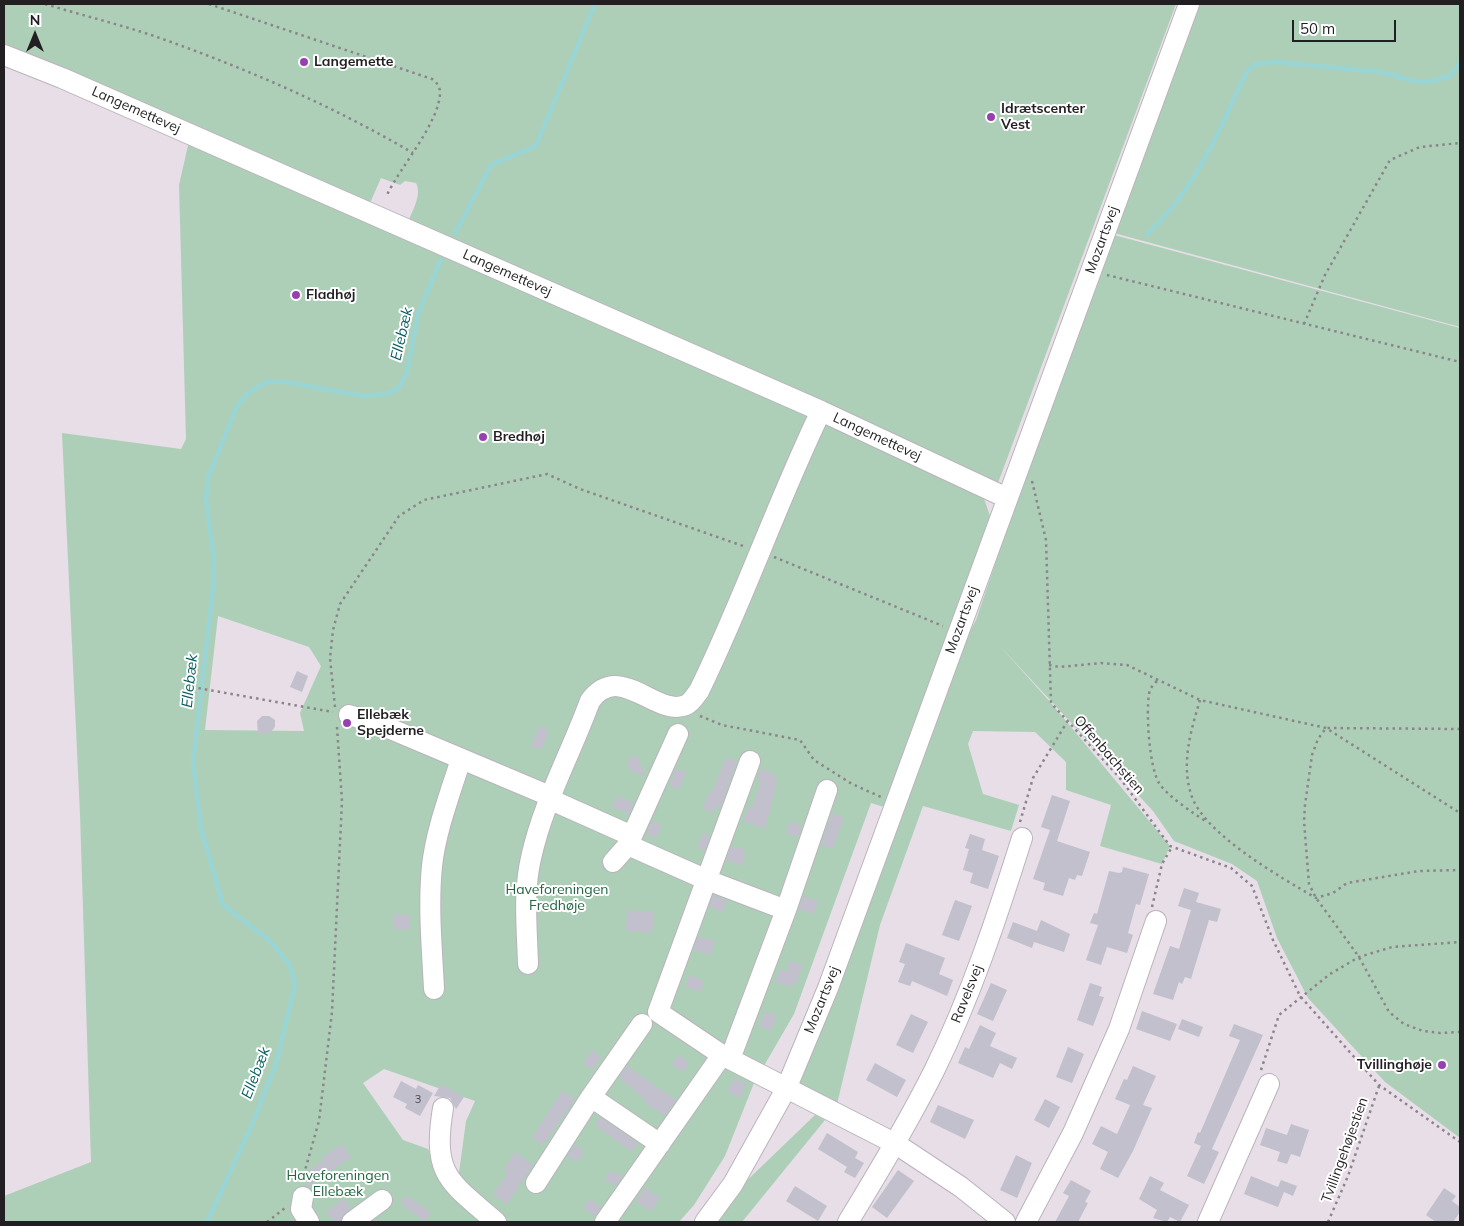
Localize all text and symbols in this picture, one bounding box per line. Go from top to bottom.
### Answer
north arrow [10,10,60,60]
scale bar [1294,10,1398,42]
text: N [30,11,40,29]
text: 50 m [1300,19,1335,38]
place label: Langemette [314,54,393,70]
marker: Langemette [298,56,310,68]
street label: Langemettevej [89,83,183,137]
place label: Idrætscenter Vest [1001,101,1085,134]
marker: Idrætscenter Vest [985,111,997,123]
street label: Mozartsvej [1082,204,1122,276]
street label: Langemettevej [460,246,554,300]
place label: Fladhøj [306,287,355,303]
marker: Fladhøj [290,289,302,301]
water label: Ellebæk [387,306,417,362]
street label: Langemettevej [830,409,924,465]
place label: Bredhøj [493,429,545,445]
marker: Bredhøj [477,431,489,443]
street label: Mozartsvej [942,584,982,656]
water label: Ellebæk [178,653,202,709]
place label: Ellebæk Spejderne [357,707,424,740]
street label: Offenbachstien [1070,712,1148,798]
marker: Ellebæk Spejderne [341,717,353,729]
park label: Haveforeningen Fredhøje [505,882,609,914]
street label: Ravelsvej [948,962,986,1026]
street label: Mozartsvej [801,964,843,1036]
water label: Ellebæk [238,1045,274,1101]
place label: Tvillinghøje [1357,1057,1432,1073]
marker: Tvillinghøje [1436,1059,1448,1071]
house number: 3 [415,1093,421,1107]
street label: Tvillingehøjestien [1318,1095,1372,1205]
park label: Haveforeningen Ellebæk [286,1168,390,1200]

